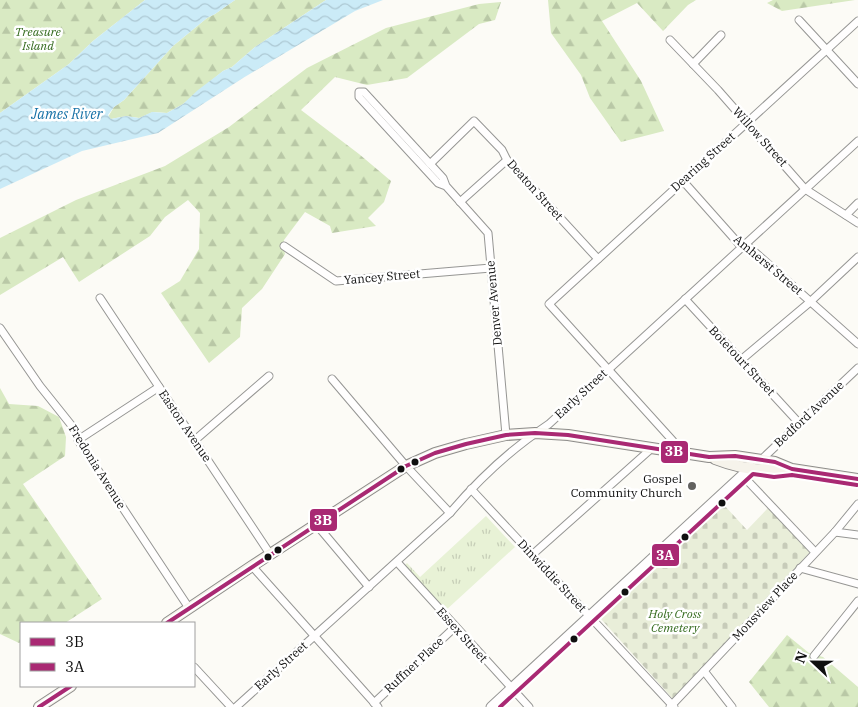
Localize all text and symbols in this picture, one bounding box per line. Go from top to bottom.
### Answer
park label: Treasure Island [15,24,62,53]
street label: Willow Street [730,104,791,170]
water label: James River [30,105,104,123]
street label: Dearing Street [667,129,738,194]
street label: Deaton Street [504,156,567,223]
street label: Amherst Street [731,231,806,298]
street label: Denver Avenue [482,260,505,346]
street label: Yancey Street [343,266,421,287]
street label: Botetourt Street [706,323,779,399]
street label: Early Street [551,366,610,422]
street label: Bedford Avenue [771,377,847,450]
street label: Easton Avenue [156,387,215,465]
street label: Fredonia Avenue [66,422,129,511]
line badge: 3B [660,440,689,464]
text: 3B [665,442,683,460]
unlabelled marker [410,457,420,467]
unlabelled marker [396,464,406,474]
place label: Gospel Community Church [571,471,682,500]
marker: Gospel Community Church [686,480,698,492]
unlabelled marker [717,498,727,508]
line badge: 3B [309,508,338,532]
text: 3B [314,511,332,529]
unlabelled marker [680,532,690,542]
street label: Dinwiddie Street [515,536,590,615]
line badge: 3A [651,543,680,567]
unlabelled marker [273,545,283,555]
text: 3A [656,546,674,564]
unlabelled marker [263,552,273,562]
street label: Monsview Place [729,568,801,644]
unlabelled marker [620,587,630,597]
street label: Essex Street [434,604,491,665]
park label: Holy Cross Cemetery [648,606,702,635]
legend [20,622,195,687]
text: 3B [65,632,84,651]
street label: Ruffner Place [381,633,447,696]
unlabelled marker [569,634,579,644]
north arrow [788,637,838,687]
street label: Early Street [251,638,310,693]
text: N [791,649,811,666]
text: 3A [65,657,85,676]

